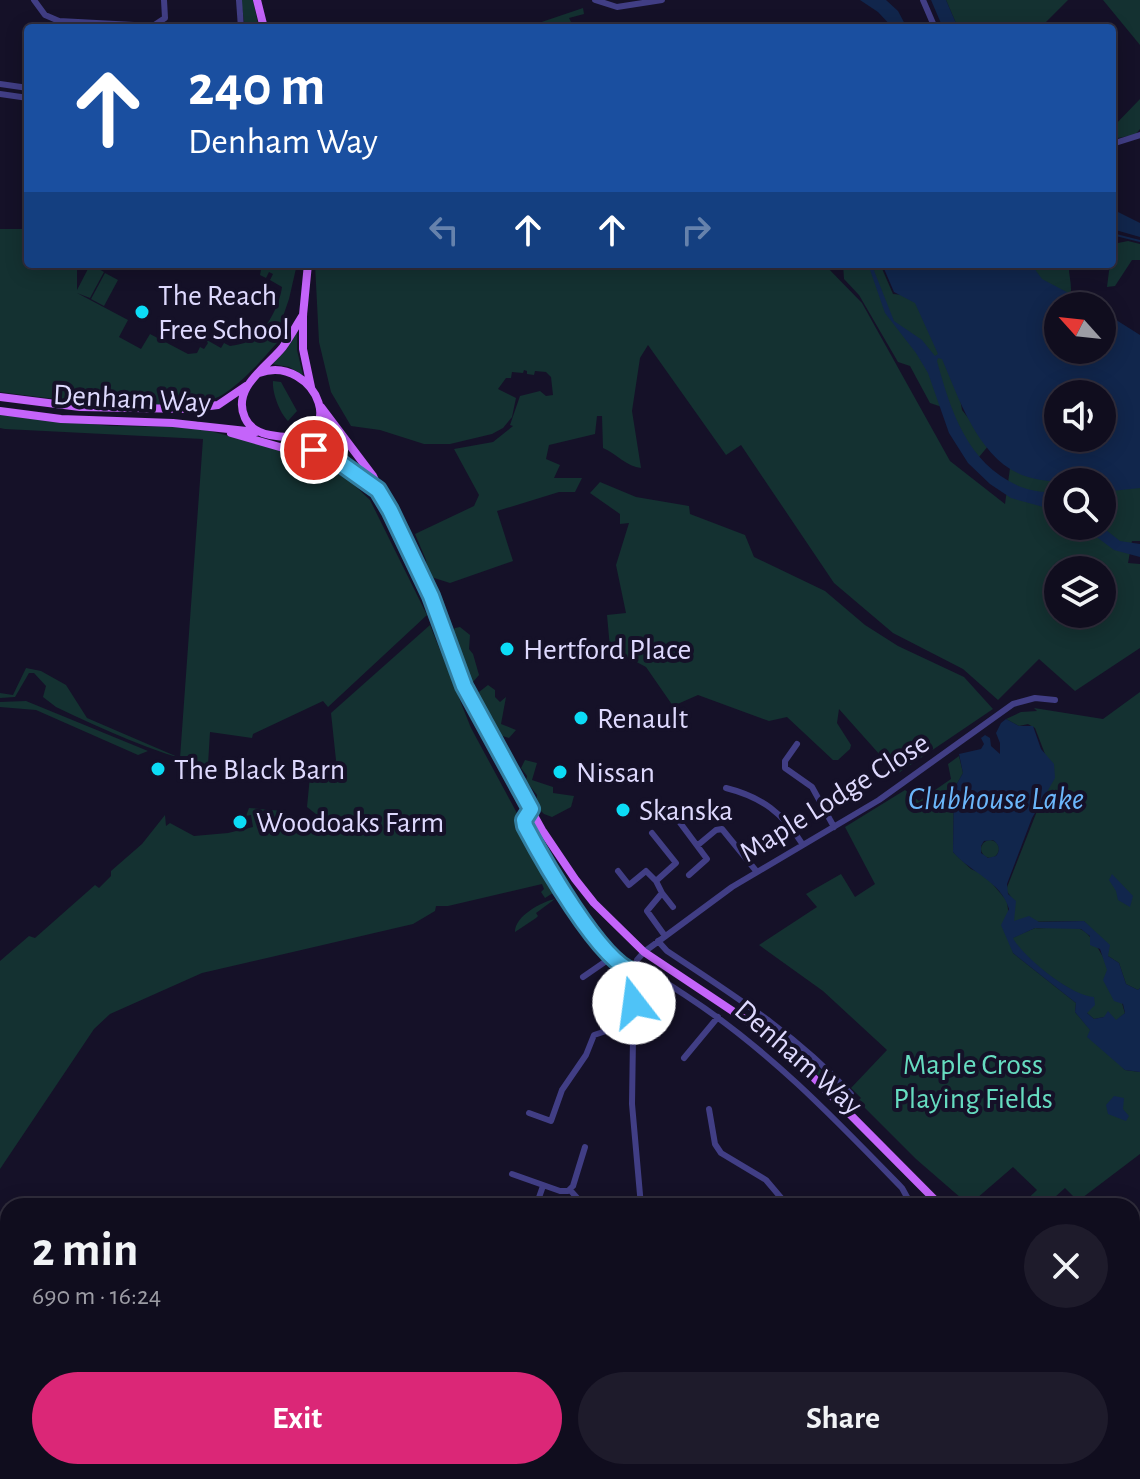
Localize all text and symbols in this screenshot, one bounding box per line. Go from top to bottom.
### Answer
icon: ahead [56,56,160,160]
text: 240 m [188,59,325,115]
text: Denham Way [188,124,378,160]
icon: left [422,208,466,252]
icon: ahead [506,208,550,252]
icon: ahead [590,208,634,252]
icon: right [674,208,718,252]
place label: The Reach Free School [158,281,290,345]
north arrow [1044,292,1116,364]
map controls [1044,292,1116,628]
marker: The Reach Free School [133,303,151,321]
street label: Denham Way [52,380,212,418]
button: sound [1044,380,1116,452]
pin [280,416,348,484]
icon: arrive [292,428,336,472]
button: search [1044,468,1116,540]
button: layers [1044,556,1116,628]
place label: Hertford Place [523,635,691,665]
marker: Hertford Place [498,640,516,658]
place label: Renault [597,704,688,734]
marker: Renault [572,709,590,727]
street label: Maple Lodge Close [735,728,935,868]
place label: The Black Barn [174,755,345,785]
place label: Nissan [576,758,655,788]
marker: The Black Barn [149,760,167,778]
marker: Nissan [551,763,569,781]
water label: Clubhouse Lake [908,783,1084,815]
place label: Skanska [639,796,733,826]
marker: Skanska [614,801,632,819]
place label: Woodoaks Farm [256,808,444,838]
marker: Woodoaks Farm [231,813,249,831]
position arrow [592,961,676,1045]
street label: Denham Way [729,995,868,1121]
park label: Maple Cross Playing Fields [893,1050,1053,1114]
button: close [1024,1224,1108,1308]
text: 2 min [32,1227,139,1275]
text: 690 m · 16:24 [32,1283,161,1309]
button: Exit [32,1372,562,1464]
button: Share [578,1372,1108,1464]

